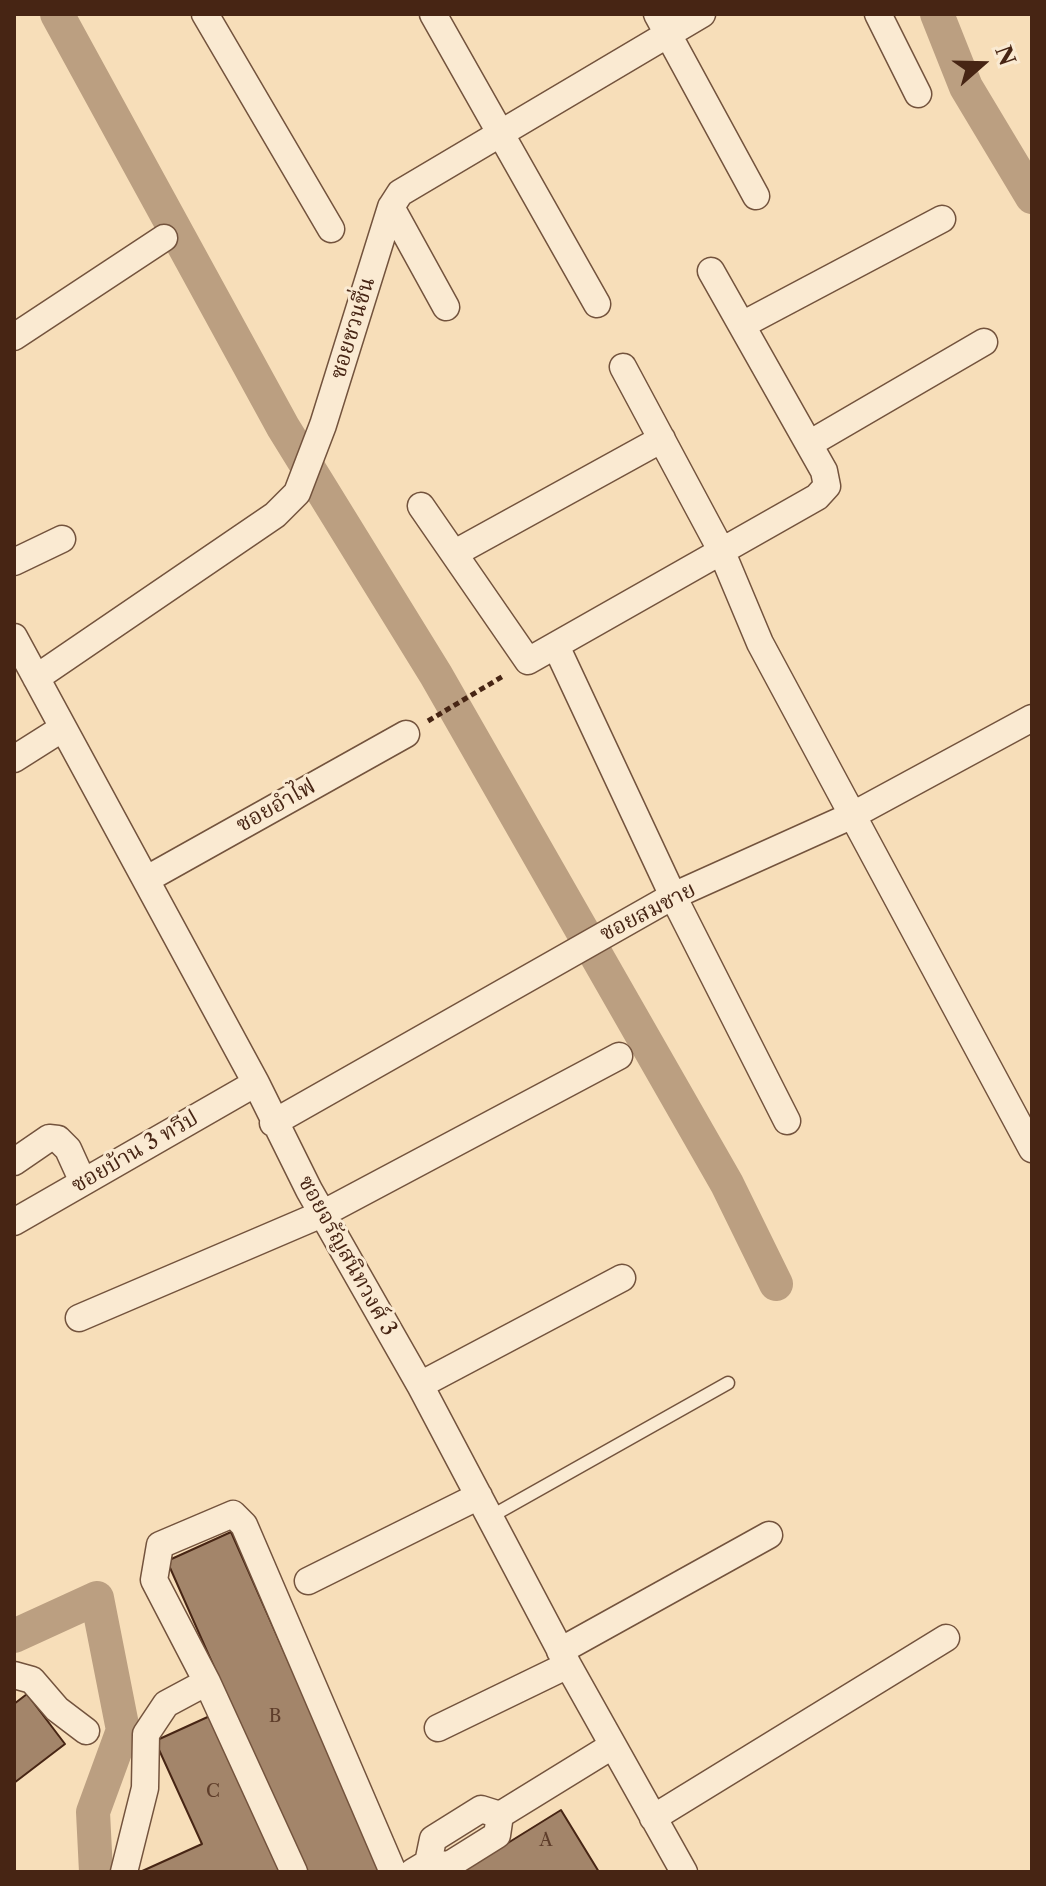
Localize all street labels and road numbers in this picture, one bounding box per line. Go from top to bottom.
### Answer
street label: ซอยชวนชื่น [325,274,381,382]
street label: ซอยอำไฟ [232,774,320,838]
street label: ซอยสมชาย [596,877,700,947]
street label: ซอยบ้าน 3 ทวีป [67,1105,203,1199]
street label: ซอยจรัญสนิทวงศ์ 3 [292,1171,402,1341]

